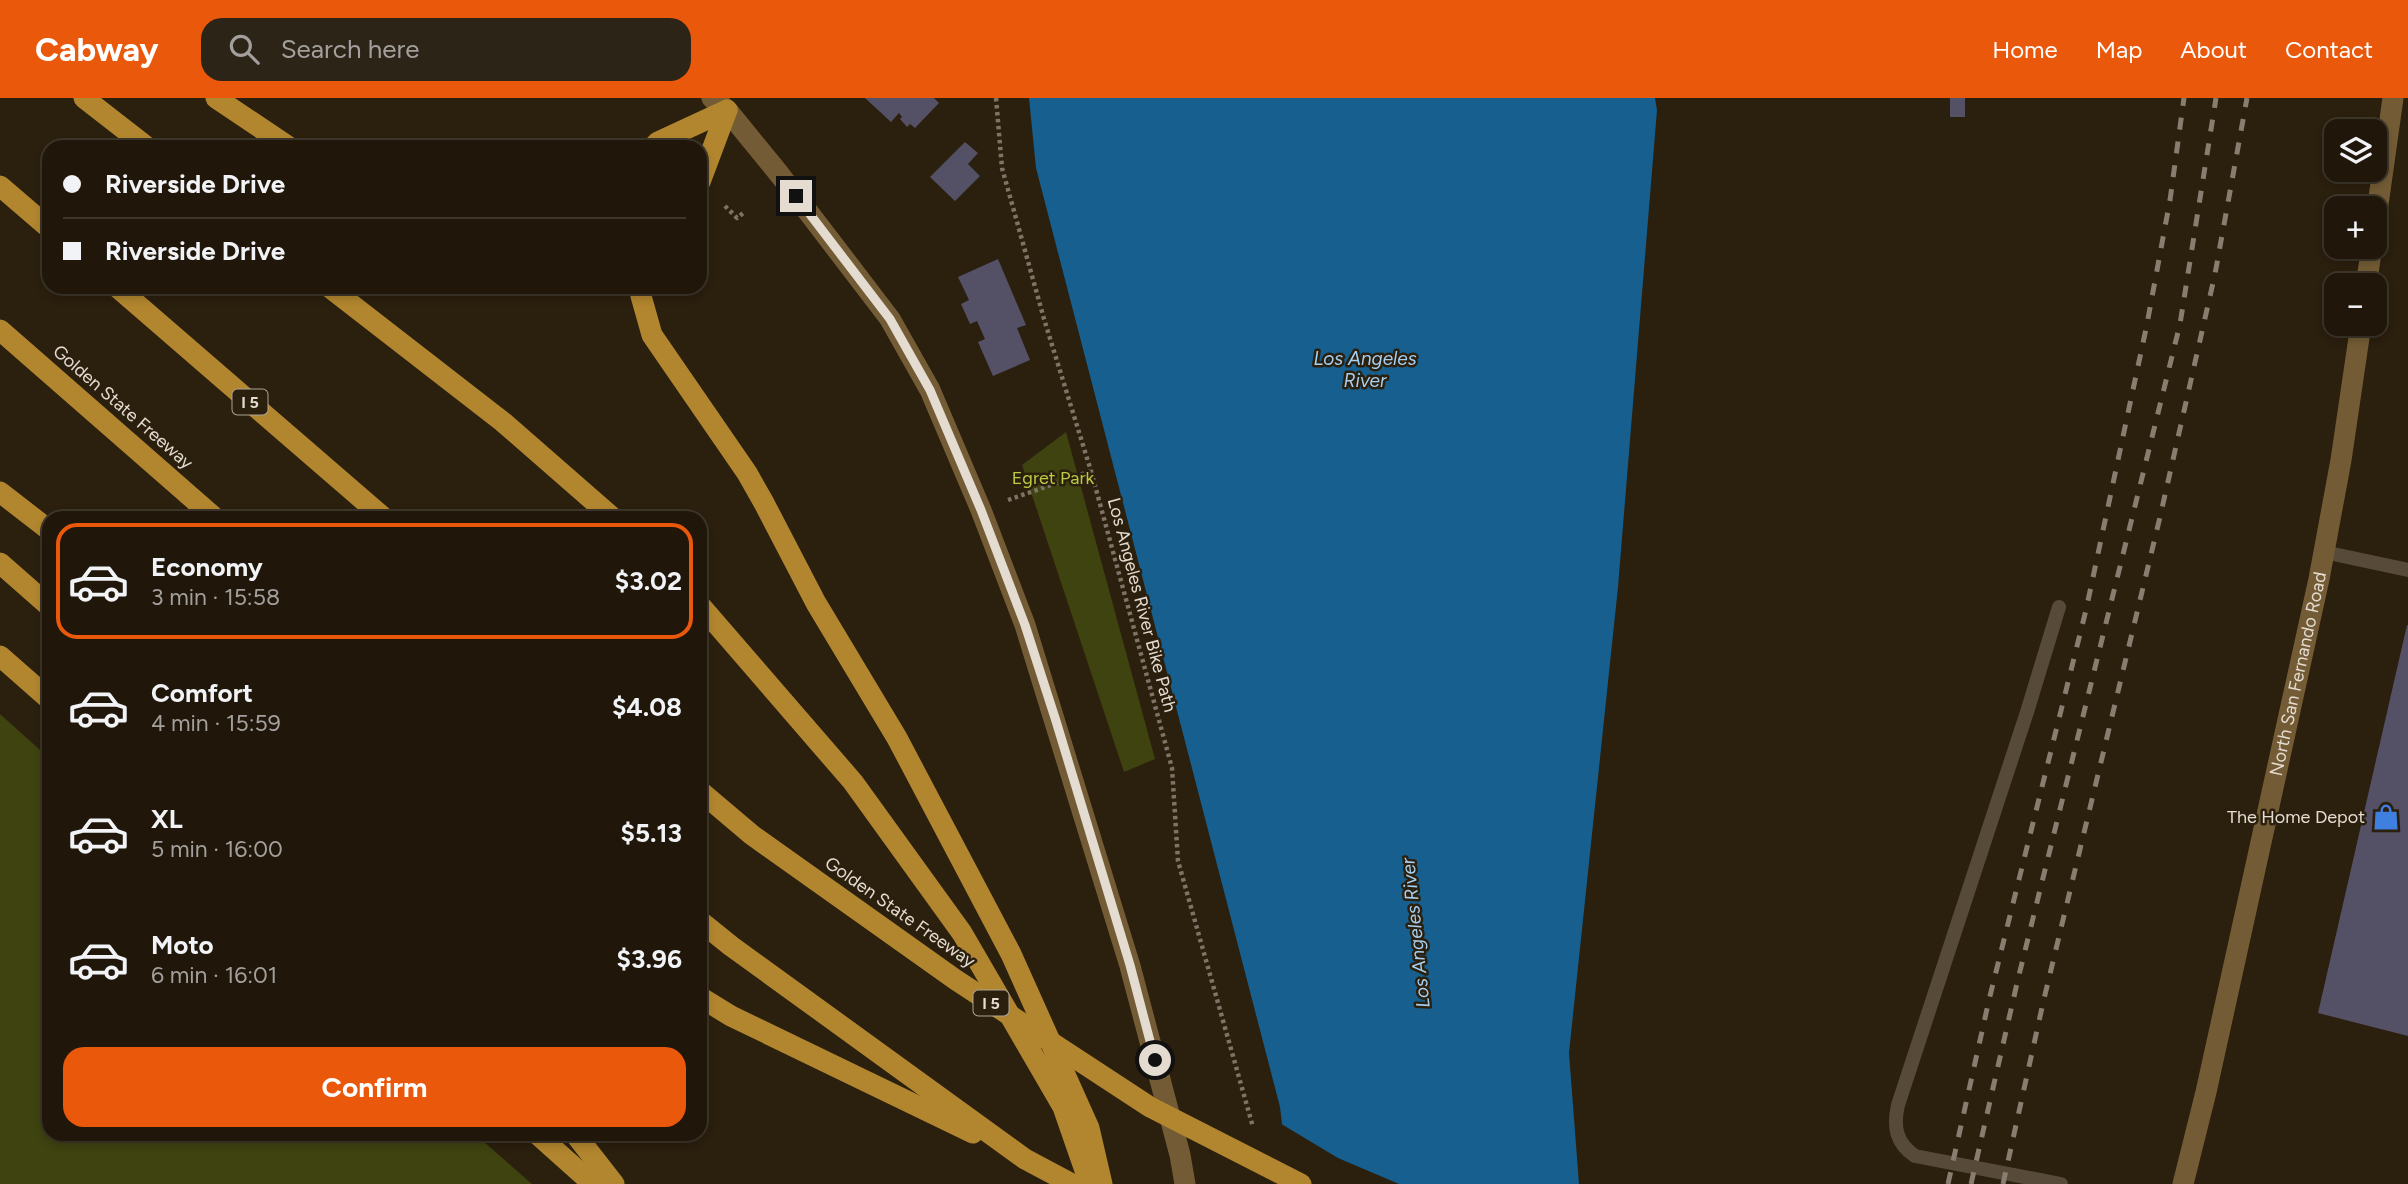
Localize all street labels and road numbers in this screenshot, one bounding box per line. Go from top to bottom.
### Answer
street label: Golden State Freeway [48,340,198,474]
road number: I 5 [232,390,268,414]
street label: Los Angeles River Bike Path [1103,495,1181,715]
street label: North San Fernando Road [2265,570,2331,778]
street label: Golden State Freeway [821,852,980,972]
road number: I 5 [974,990,1009,1015]

